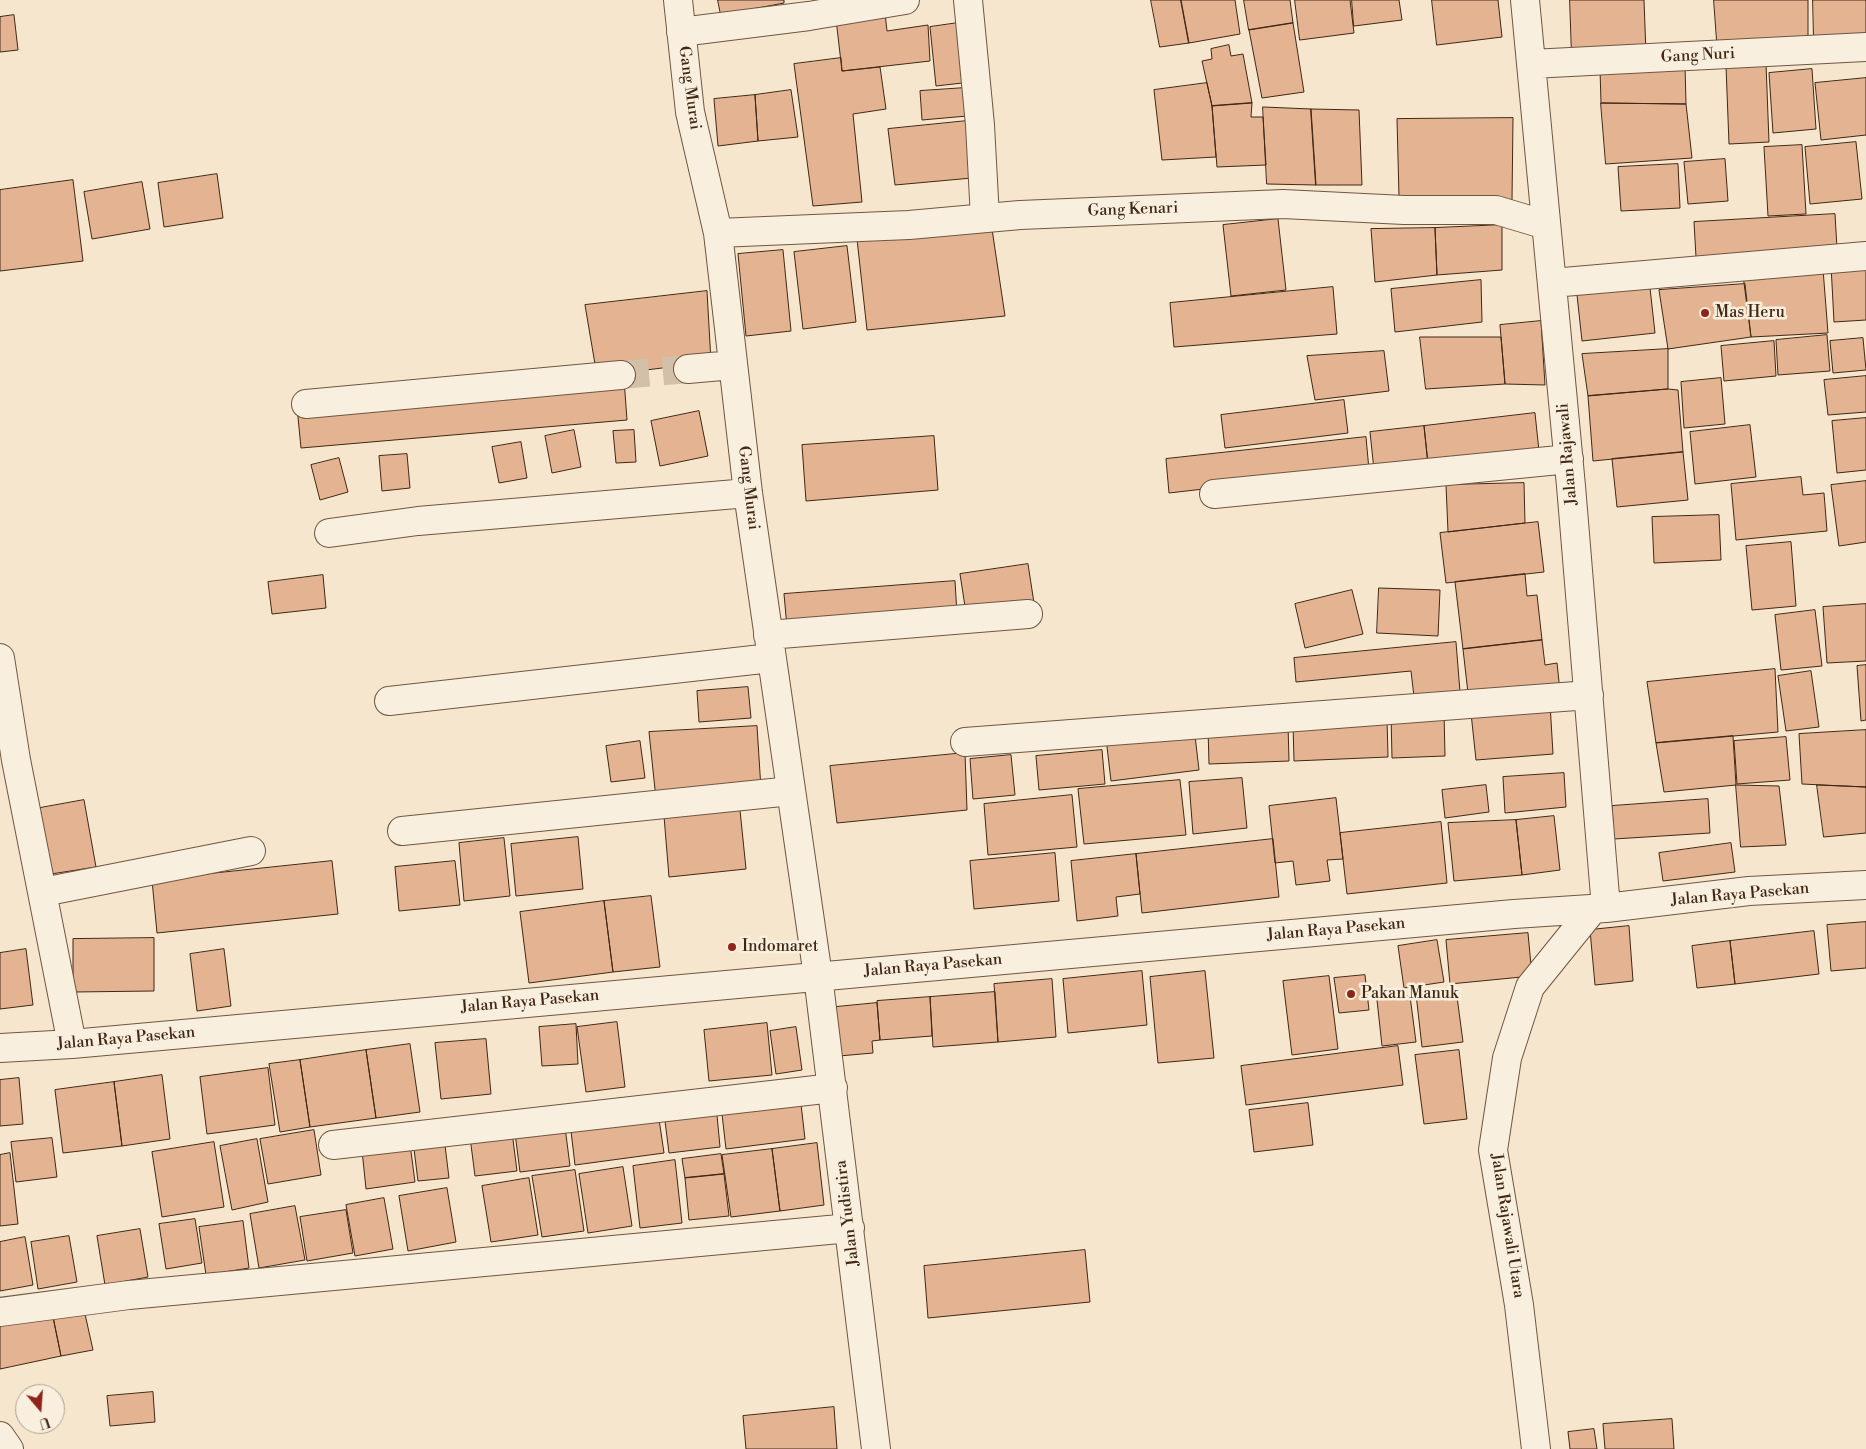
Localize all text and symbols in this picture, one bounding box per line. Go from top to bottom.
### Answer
street label: Gang Nuri [1660,44,1736,68]
street label: Gang Murai [674,45,704,131]
street label: Gang Kenari [1087,199,1179,221]
place label: Mas Heru [1715,303,1785,323]
marker: Mas Heru [1699,307,1711,319]
street label: Jalan Rajawali [1554,402,1582,506]
street label: Gang Murai [733,445,763,531]
street label: Jalan Raya Pasekan [1670,879,1810,911]
street label: Jalan Raya Pasekan [1266,914,1406,946]
place label: Indomaret [742,937,818,957]
marker: Indomaret [726,941,738,953]
street label: Jalan Raya Pasekan [863,950,1003,982]
place label: Pakan Manuk [1361,984,1458,1004]
street label: Jalan Raya Pasekan [460,986,600,1018]
marker: Pakan Manuk [1345,988,1357,1000]
street label: Jalan Raya Pasekan [56,1023,196,1055]
street label: Jalan Rajawali Utara [1486,1152,1528,1300]
street label: Jalan Yudistira [832,1159,864,1267]
north arrow [15,1384,65,1434]
text: U [36,1412,52,1433]

